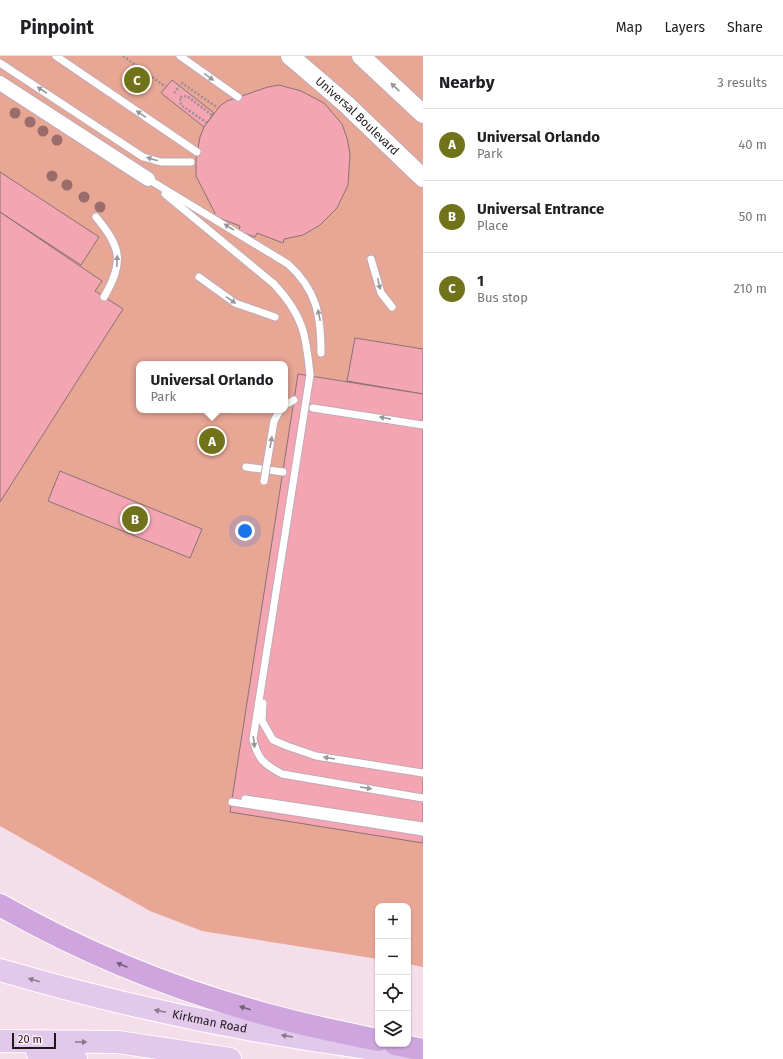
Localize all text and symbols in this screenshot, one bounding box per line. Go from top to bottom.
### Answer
text: Pinpoint [20,16,94,39]
text: Map [616,19,642,36]
text: Layers [664,19,705,36]
text: Share [727,19,763,36]
pin: C [124,65,150,95]
text: Nearby [439,72,494,93]
one-way arrow [204,73,214,81]
street label: Universal Boulevard [312,74,402,158]
text: 3 results [717,75,767,90]
one-way arrow [390,83,400,92]
one-way arrow [37,86,47,94]
one-way arrow [136,110,147,118]
text: Universal Orlando [477,128,600,146]
text: A [448,137,456,152]
text: 40 m [738,137,767,152]
text: Park [477,146,503,161]
one-way arrow [146,156,158,162]
text: Universal Entrance [477,200,604,218]
text: B [448,209,456,224]
text: 50 m [739,209,767,224]
text: Place [477,218,508,233]
one-way arrow [223,224,235,231]
one-way arrow [114,254,120,267]
text: 1 [477,272,484,290]
one-way arrow [376,278,382,290]
text: C [448,281,456,296]
text: 210 m [733,281,767,296]
text: Bus stop [477,290,528,305]
one-way arrow [225,296,236,304]
one-way arrow [315,308,321,321]
popup [136,361,288,413]
text: Universal Orlando [151,371,273,389]
text: Park [151,389,176,404]
one-way arrow [378,415,391,421]
pin: A [199,426,225,456]
one-way arrow [268,436,274,448]
pin: B [122,504,148,534]
your location [235,521,255,541]
one-way arrow [251,736,257,748]
one-way arrow [323,755,335,761]
one-way arrow [360,785,372,791]
map controls [375,903,411,1047]
button: + [375,903,411,939]
button: − [375,939,411,975]
one-way arrow [117,962,128,968]
button: locate [375,975,411,1011]
one-way arrow [27,977,39,983]
one-way arrow [239,1005,251,1011]
street label: Kirkman Road [171,1007,248,1036]
one-way arrow [154,1008,166,1014]
button: layers [375,1011,411,1047]
scale bar [12,1031,56,1050]
text: 20 m [18,1033,42,1046]
one-way arrow [281,1033,293,1039]
one-way arrow [75,1039,88,1045]

